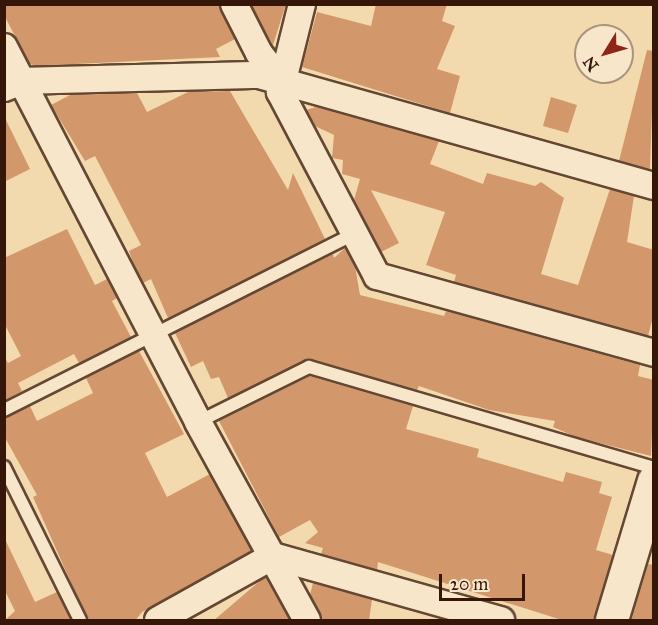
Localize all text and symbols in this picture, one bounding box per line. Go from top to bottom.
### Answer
north arrow [574,24,634,84]
text: N [579,53,603,75]
scale bar [442,562,528,600]
text: 20 m [450,573,488,595]

